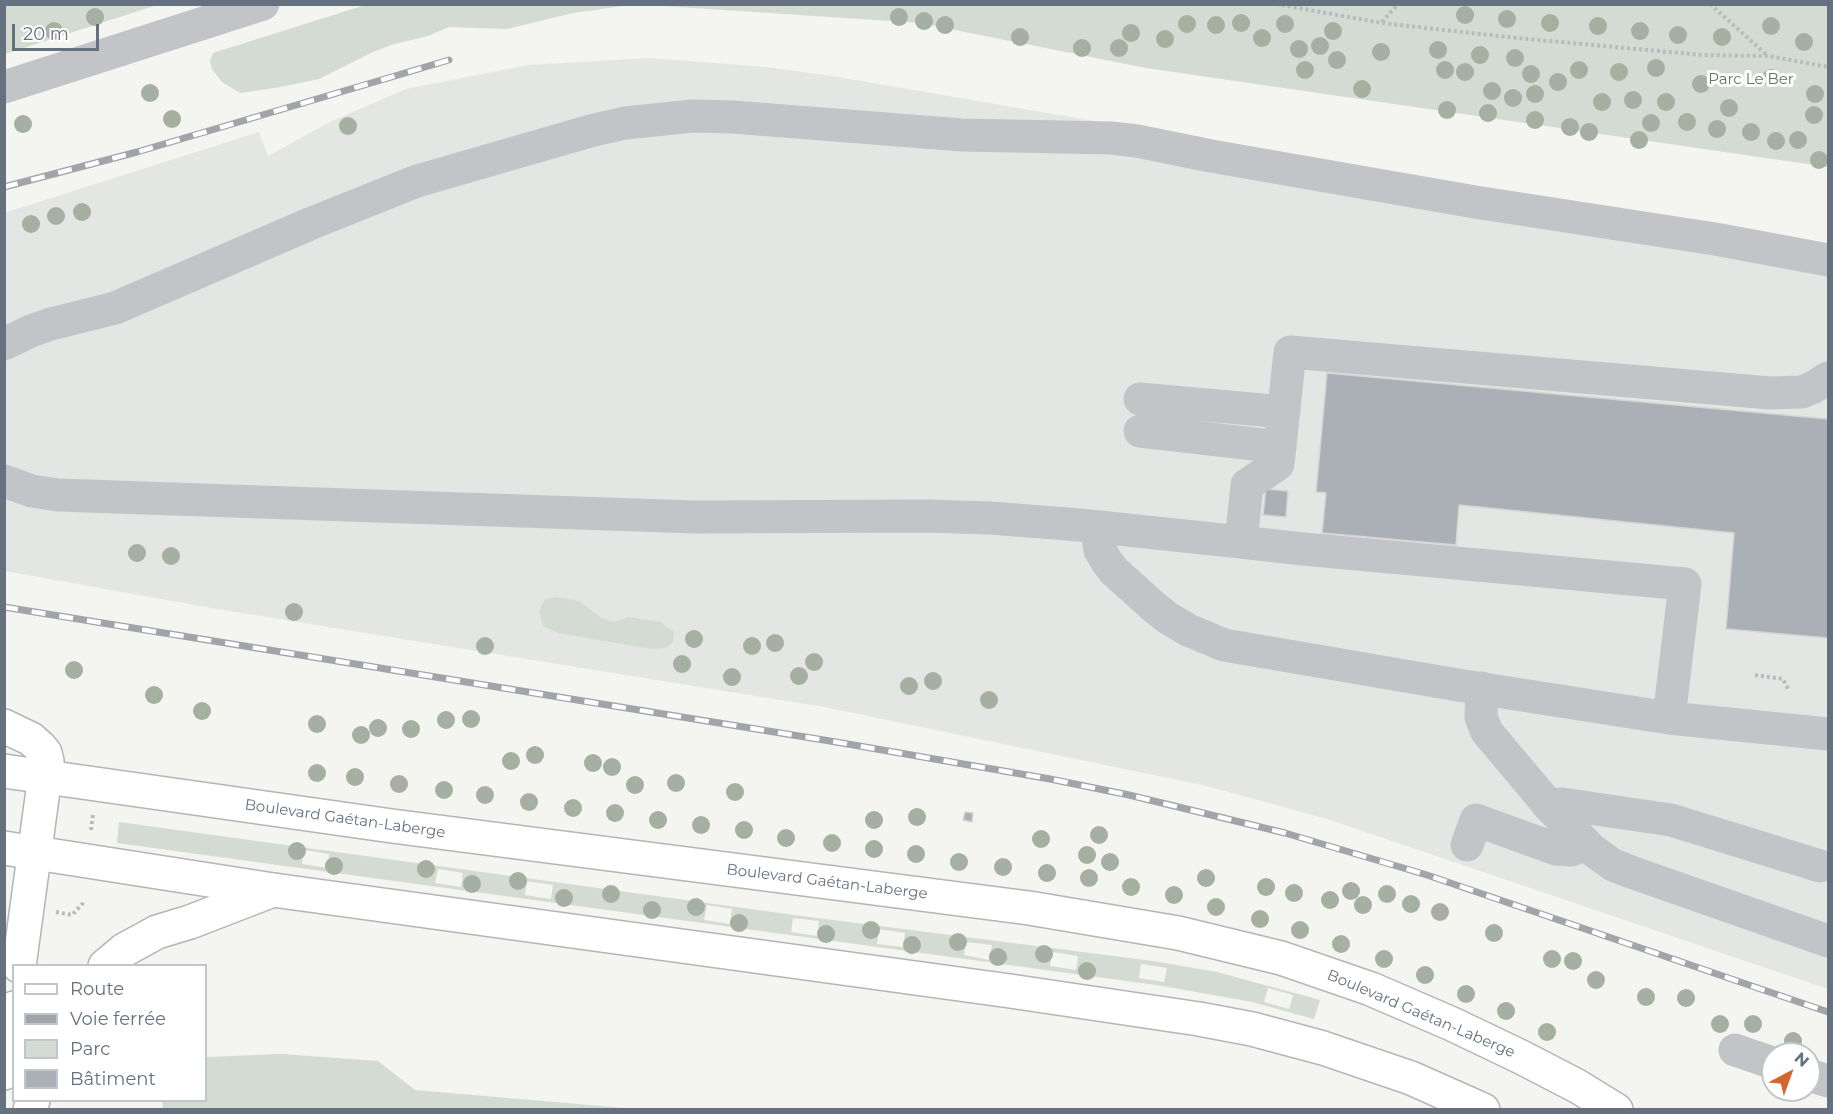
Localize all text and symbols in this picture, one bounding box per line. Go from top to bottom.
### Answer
scale bar [15,12,102,50]
text: 20 m [23,23,69,45]
park label: Parc Le Ber [1708,71,1794,89]
street label: Boulevard Gaétan-Laberge [244,796,446,842]
street label: Boulevard Gaétan-Laberge [725,861,929,903]
legend [12,964,207,1102]
street label: Boulevard Gaétan-Laberge [1324,966,1518,1062]
text: Route [70,978,124,1000]
text: Voie ferrée [70,1008,166,1030]
text: Parc [70,1038,110,1060]
north arrow [1761,1042,1821,1102]
text: N [1791,1048,1813,1071]
text: Bâtiment [70,1068,156,1090]

